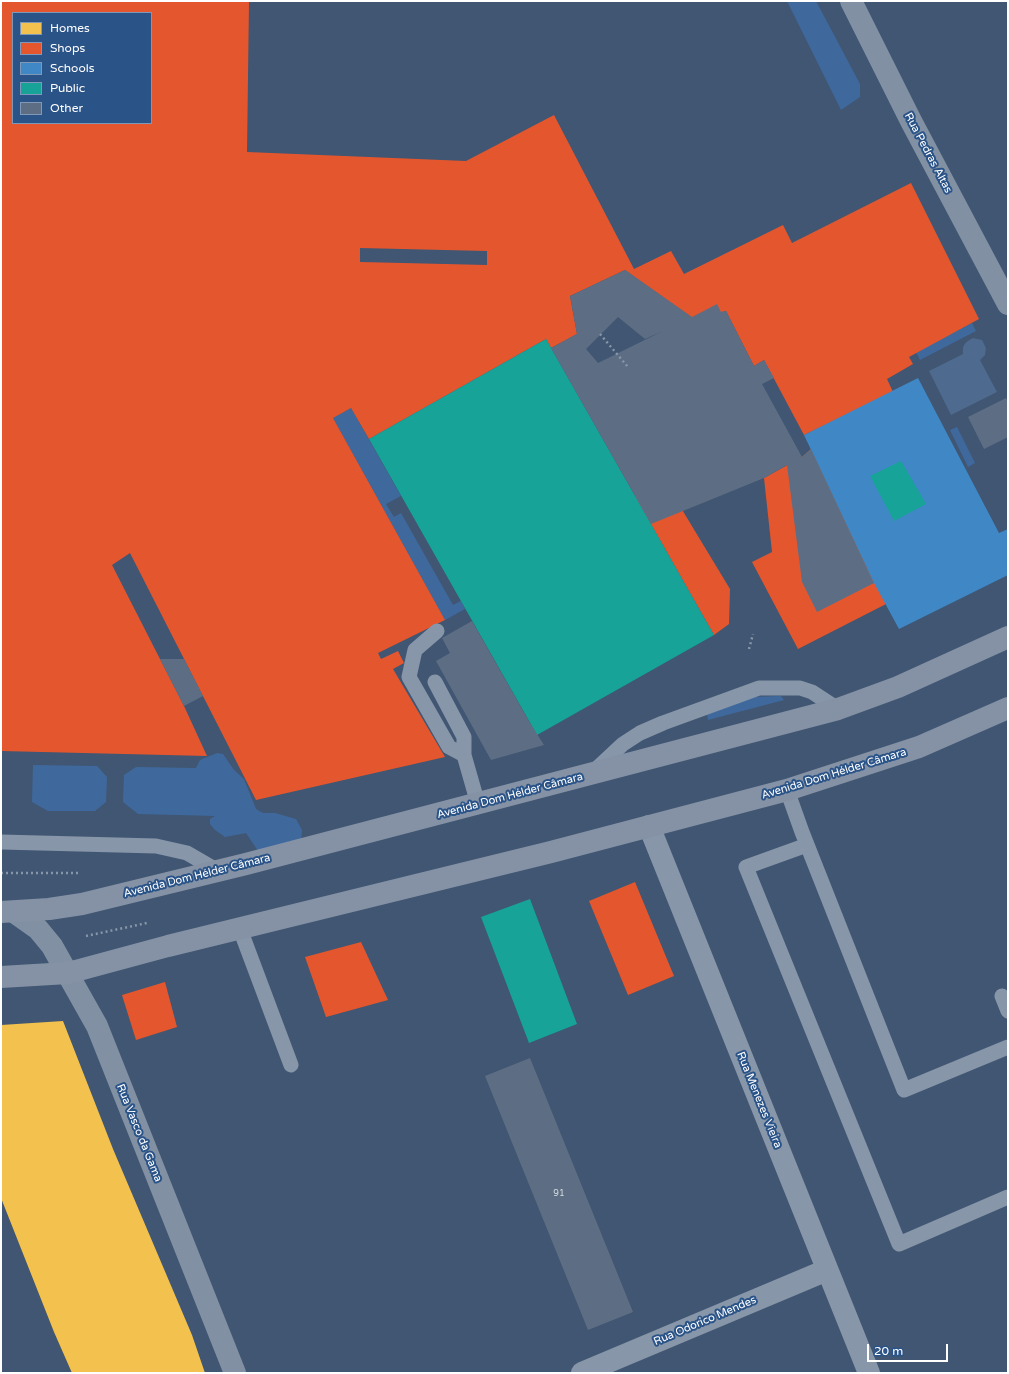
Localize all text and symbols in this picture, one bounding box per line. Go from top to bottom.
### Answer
legend [12,12,152,124]
text: Homes [50,21,90,35]
text: Shops [50,41,85,55]
text: Schools [50,61,94,75]
text: Public [50,81,85,95]
text: Other [50,101,83,115]
street label: Rua Pedras Altas [901,111,955,195]
street label: Avenida Dom Hélder Câmara [760,746,908,802]
street label: Avenida Dom Hélder Câmara [435,770,585,822]
street label: Avenida Dom Hélder Câmara [122,851,272,901]
street label: Rua Menezes Vieira [734,1050,784,1150]
street label: Rua Vasco da Gama [113,1082,165,1184]
house number: 91 [553,1189,565,1199]
street label: Rua Odorico Mendes [652,1293,758,1349]
scale bar [869,1336,950,1362]
text: 20 m [874,1344,903,1358]

